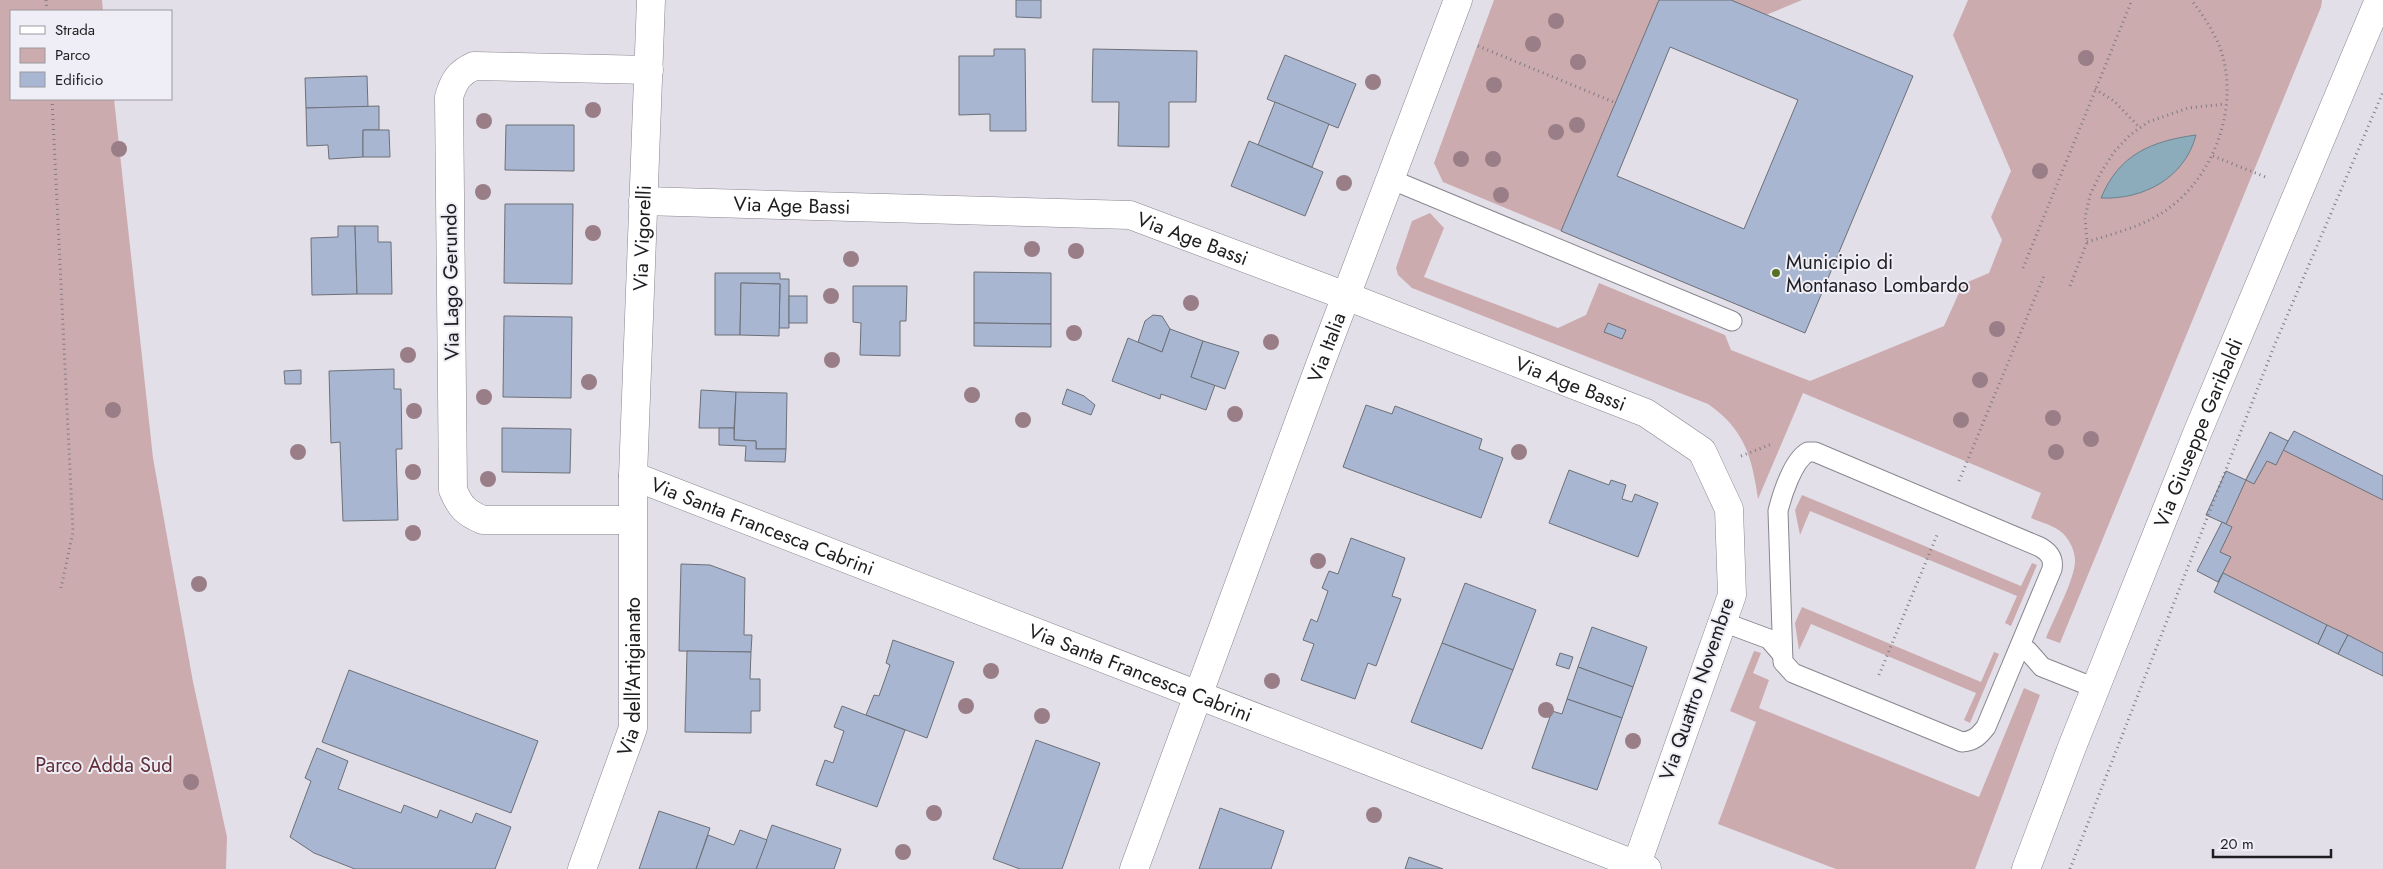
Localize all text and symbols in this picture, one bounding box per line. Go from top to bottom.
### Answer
legend [10,10,172,100]
text: Strada [55,19,95,41]
text: Parco [55,44,90,66]
text: Edificio [55,69,103,91]
street label: Via Vigorelli [626,185,658,292]
street label: Via Age Bassi [733,189,851,221]
street label: Via Lago Gerundo [435,203,467,361]
street label: Via Age Bassi [1133,204,1252,273]
place label: Municipio di Montanaso Lombardo [1786,248,1969,300]
marker: Municipio di Montanaso Lombardo [1770,267,1782,279]
street label: Via Italia [1300,308,1353,387]
street label: Via Giuseppe Garibaldi [2147,334,2250,532]
street label: Via Age Bassi [1511,349,1630,418]
street label: Via Santa Francesca Cabrini [646,470,879,583]
street label: Via Quattro Novembre [1652,594,1742,784]
street label: Via dell'Artigianato [610,597,648,760]
street label: Via Santa Francesca Cabrini [1024,616,1256,729]
park label: Parco Adda Sud [35,751,173,780]
scale bar [2213,826,2330,858]
text: 20 m [2220,833,2254,855]

